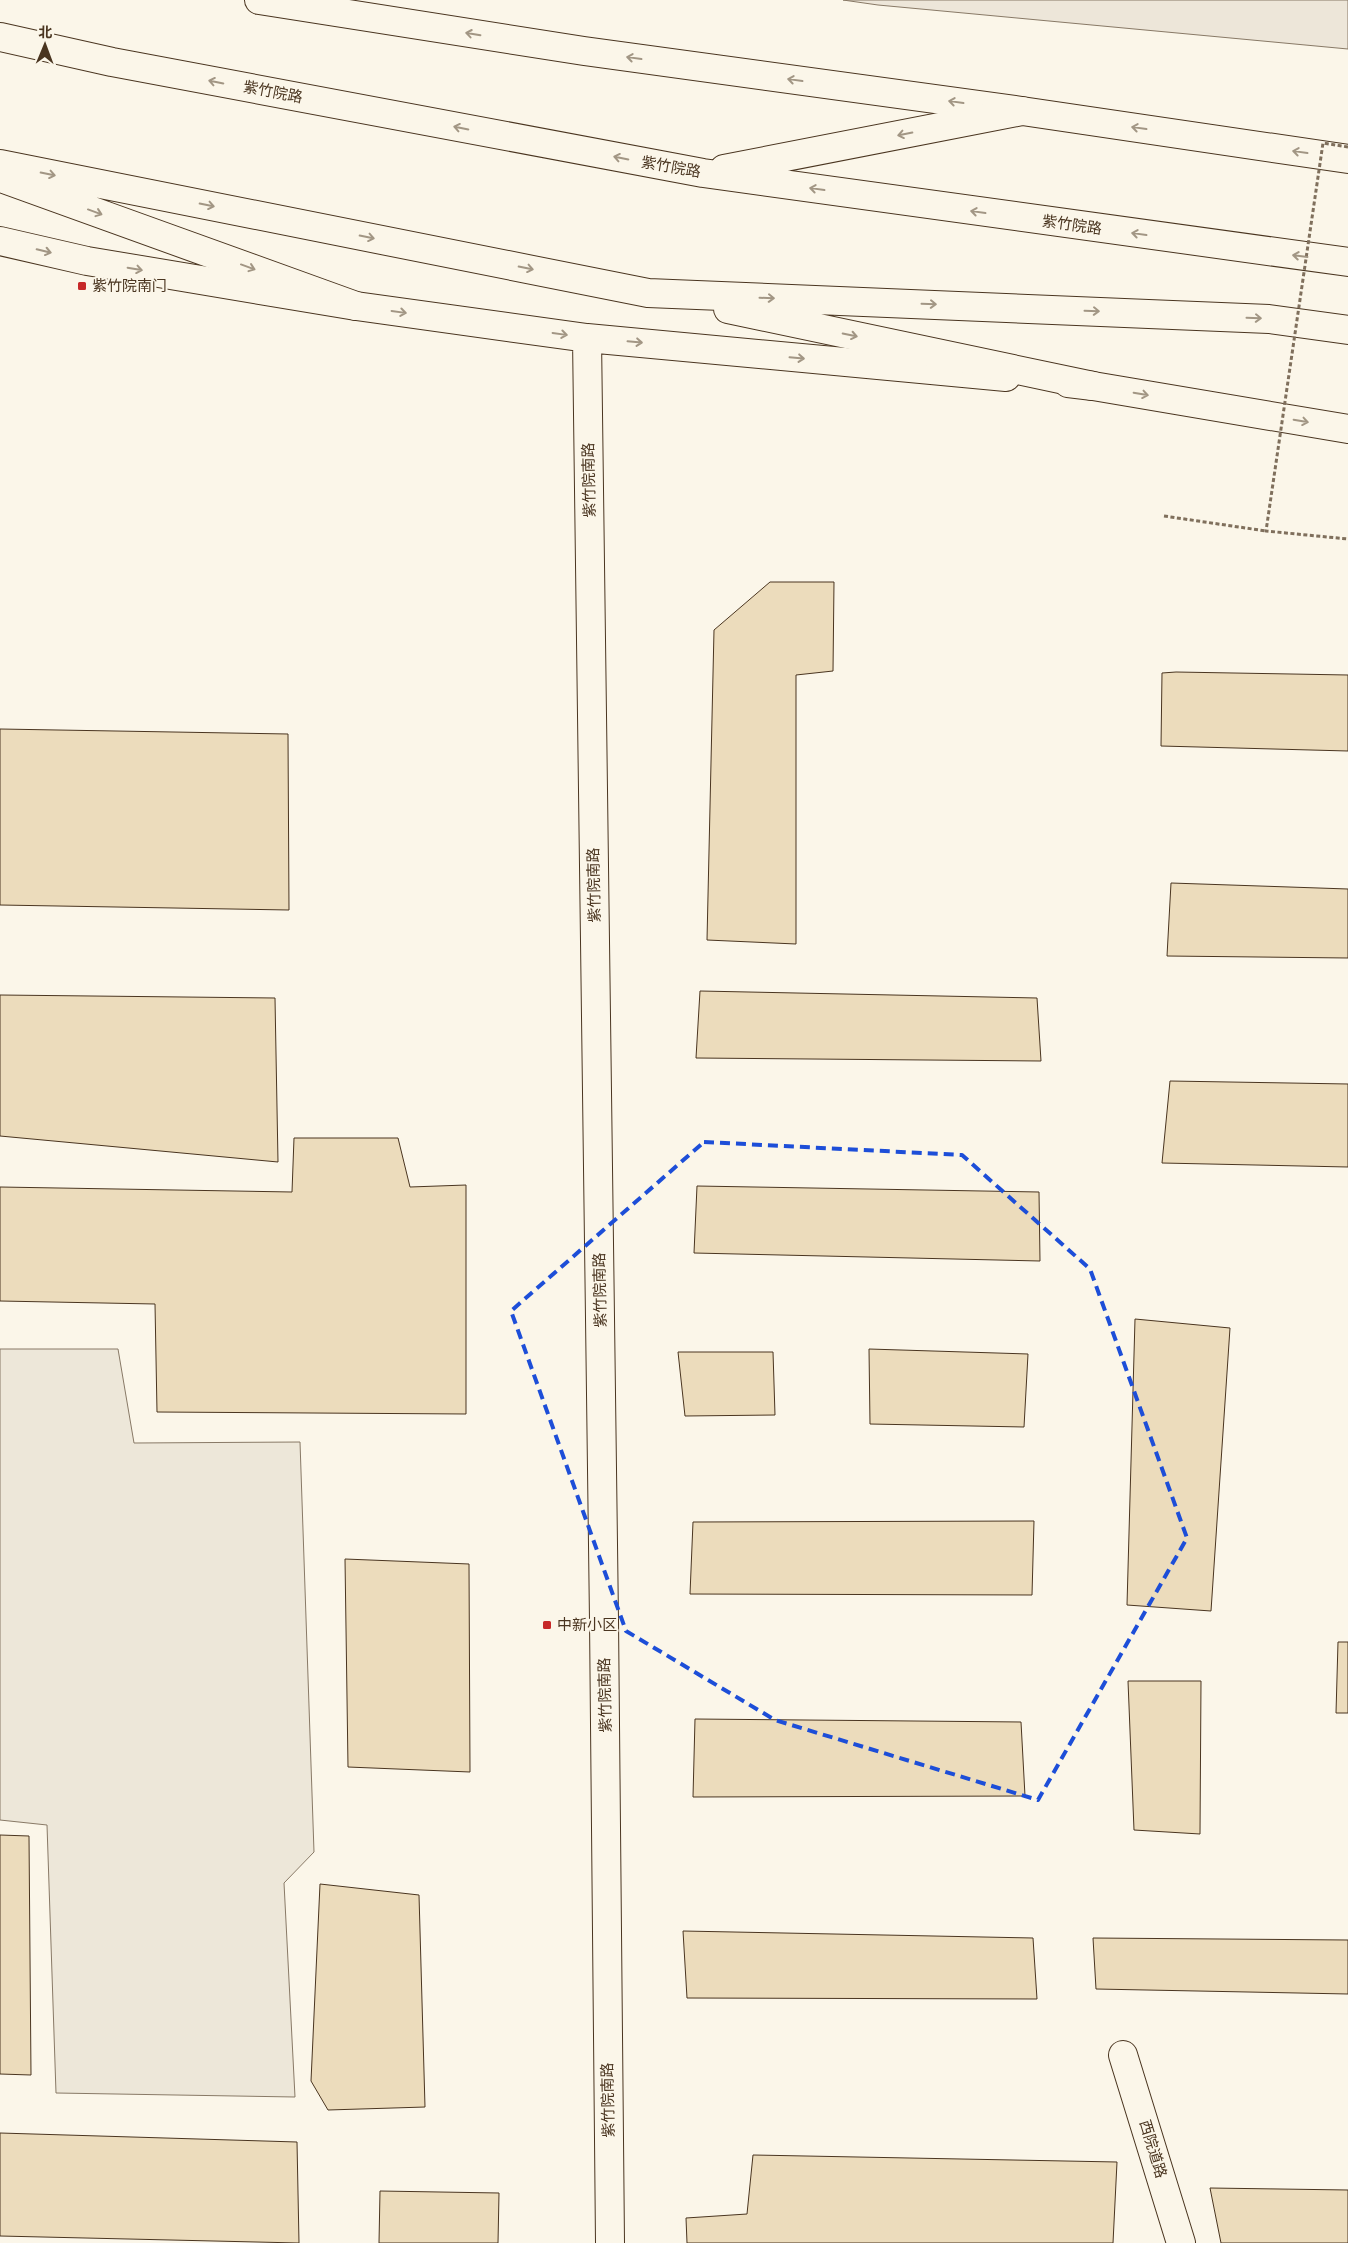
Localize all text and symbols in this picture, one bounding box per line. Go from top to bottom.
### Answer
north arrow [20,20,70,70]
text: 北 [38,23,52,41]
one-way arrow [466,28,482,38]
one-way arrow [626,53,642,63]
one-way arrow [787,75,803,85]
one-way arrow [208,76,224,86]
street label: 紫竹院路 [242,76,304,107]
one-way arrow [949,97,965,107]
one-way arrow [454,122,470,132]
one-way arrow [1131,123,1147,133]
one-way arrow [898,129,914,139]
one-way arrow [1292,147,1308,157]
street label: 紫竹院路 [640,152,702,181]
one-way arrow [613,153,629,162]
one-way arrow [39,169,55,179]
one-way arrow [809,184,825,194]
one-way arrow [199,201,215,210]
one-way arrow [970,206,986,216]
one-way arrow [87,208,103,217]
street label: 紫竹院路 [1041,211,1103,238]
one-way arrow [1131,229,1147,239]
one-way arrow [358,232,374,242]
one-way arrow [35,247,51,256]
one-way arrow [1292,251,1308,261]
one-way arrow [240,263,255,272]
one-way arrow [127,264,143,274]
one-way arrow [518,264,534,274]
place label: 紫竹院南门 [92,276,167,295]
marker: 紫竹院南门 [76,280,88,292]
one-way arrow [759,293,775,302]
one-way arrow [921,300,937,309]
one-way arrow [391,307,407,317]
one-way arrow [1083,307,1099,316]
one-way arrow [1246,313,1262,323]
one-way arrow [552,329,568,339]
one-way arrow [842,331,858,340]
one-way arrow [627,337,643,347]
one-way arrow [789,353,805,362]
one-way arrow [1132,389,1148,399]
one-way arrow [1293,417,1309,427]
street label: 紫竹院南路 [578,442,599,518]
street label: 紫竹院南路 [583,847,604,923]
street label: 紫竹院南路 [589,1252,610,1328]
place label: 中新小区 [557,1615,617,1634]
marker: 中新小区 [541,1619,553,1631]
street label: 紫竹院南路 [594,1657,615,1733]
street label: 紫竹院南路 [597,2062,618,2138]
street label: 西院道路 [1136,2117,1171,2180]

